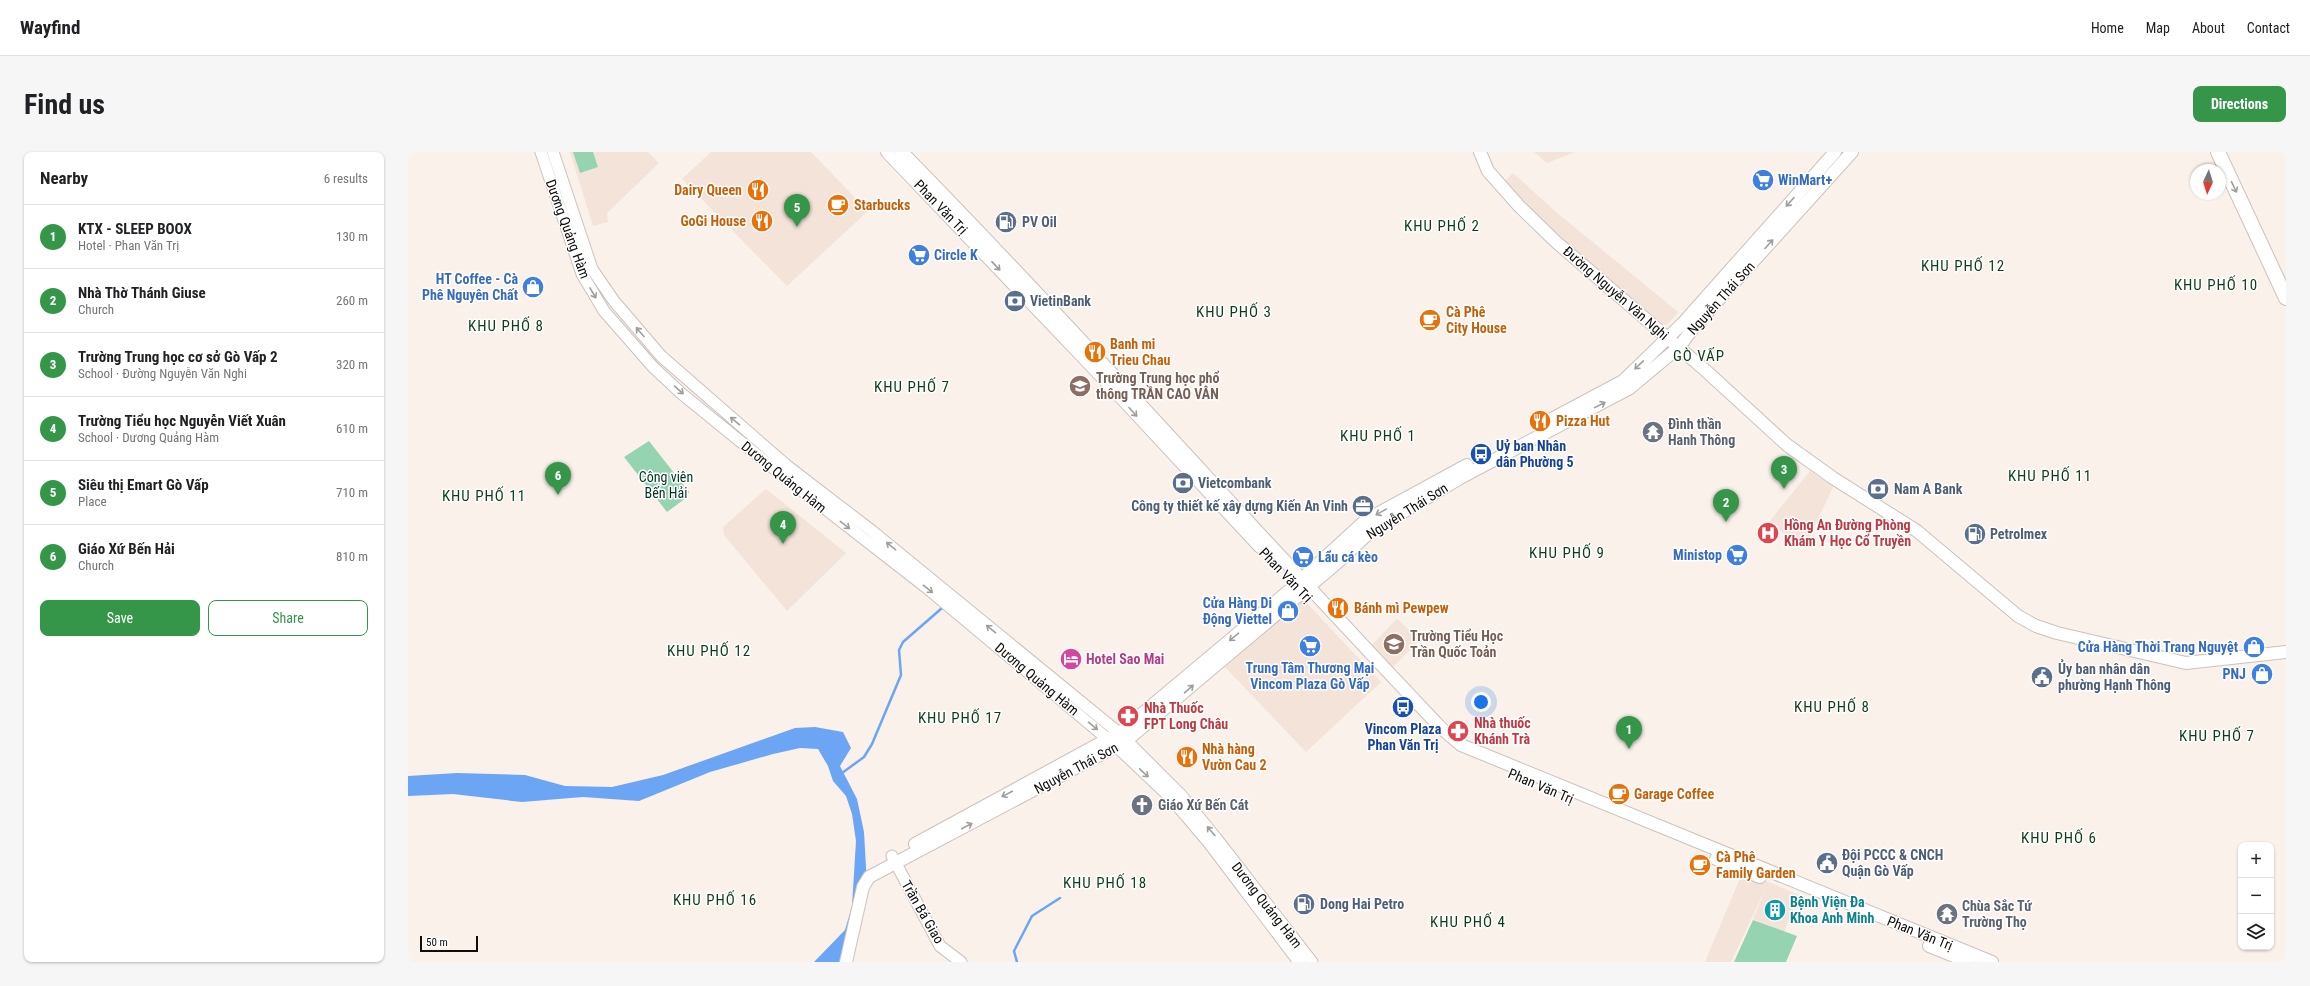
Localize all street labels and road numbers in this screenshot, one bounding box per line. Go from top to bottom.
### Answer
street label: Phan Văn Trị [911,176,971,238]
street label: Dương Quảng Hàm [543,177,593,281]
street label: Đường Nguyễn Văn Nghi [1560,243,1672,343]
street label: Nguyễn Thái Sơn [1684,258,1758,338]
street label: Dương Quảng Hàm [738,438,830,516]
street label: Nguyễn Thái Sơn [1363,480,1451,542]
street label: Phan Văn Trị [1256,544,1316,606]
street label: Dương Quảng Hàm [992,639,1082,719]
street label: Nguyễn Thái Sơn [1031,739,1121,797]
street label: Phan Văn Trị [1506,765,1576,807]
street label: Dương Quảng Hàm [1229,859,1305,951]
street label: Trần Bá Giao [899,878,947,946]
street label: Phan Văn Trị [1885,913,1955,953]

